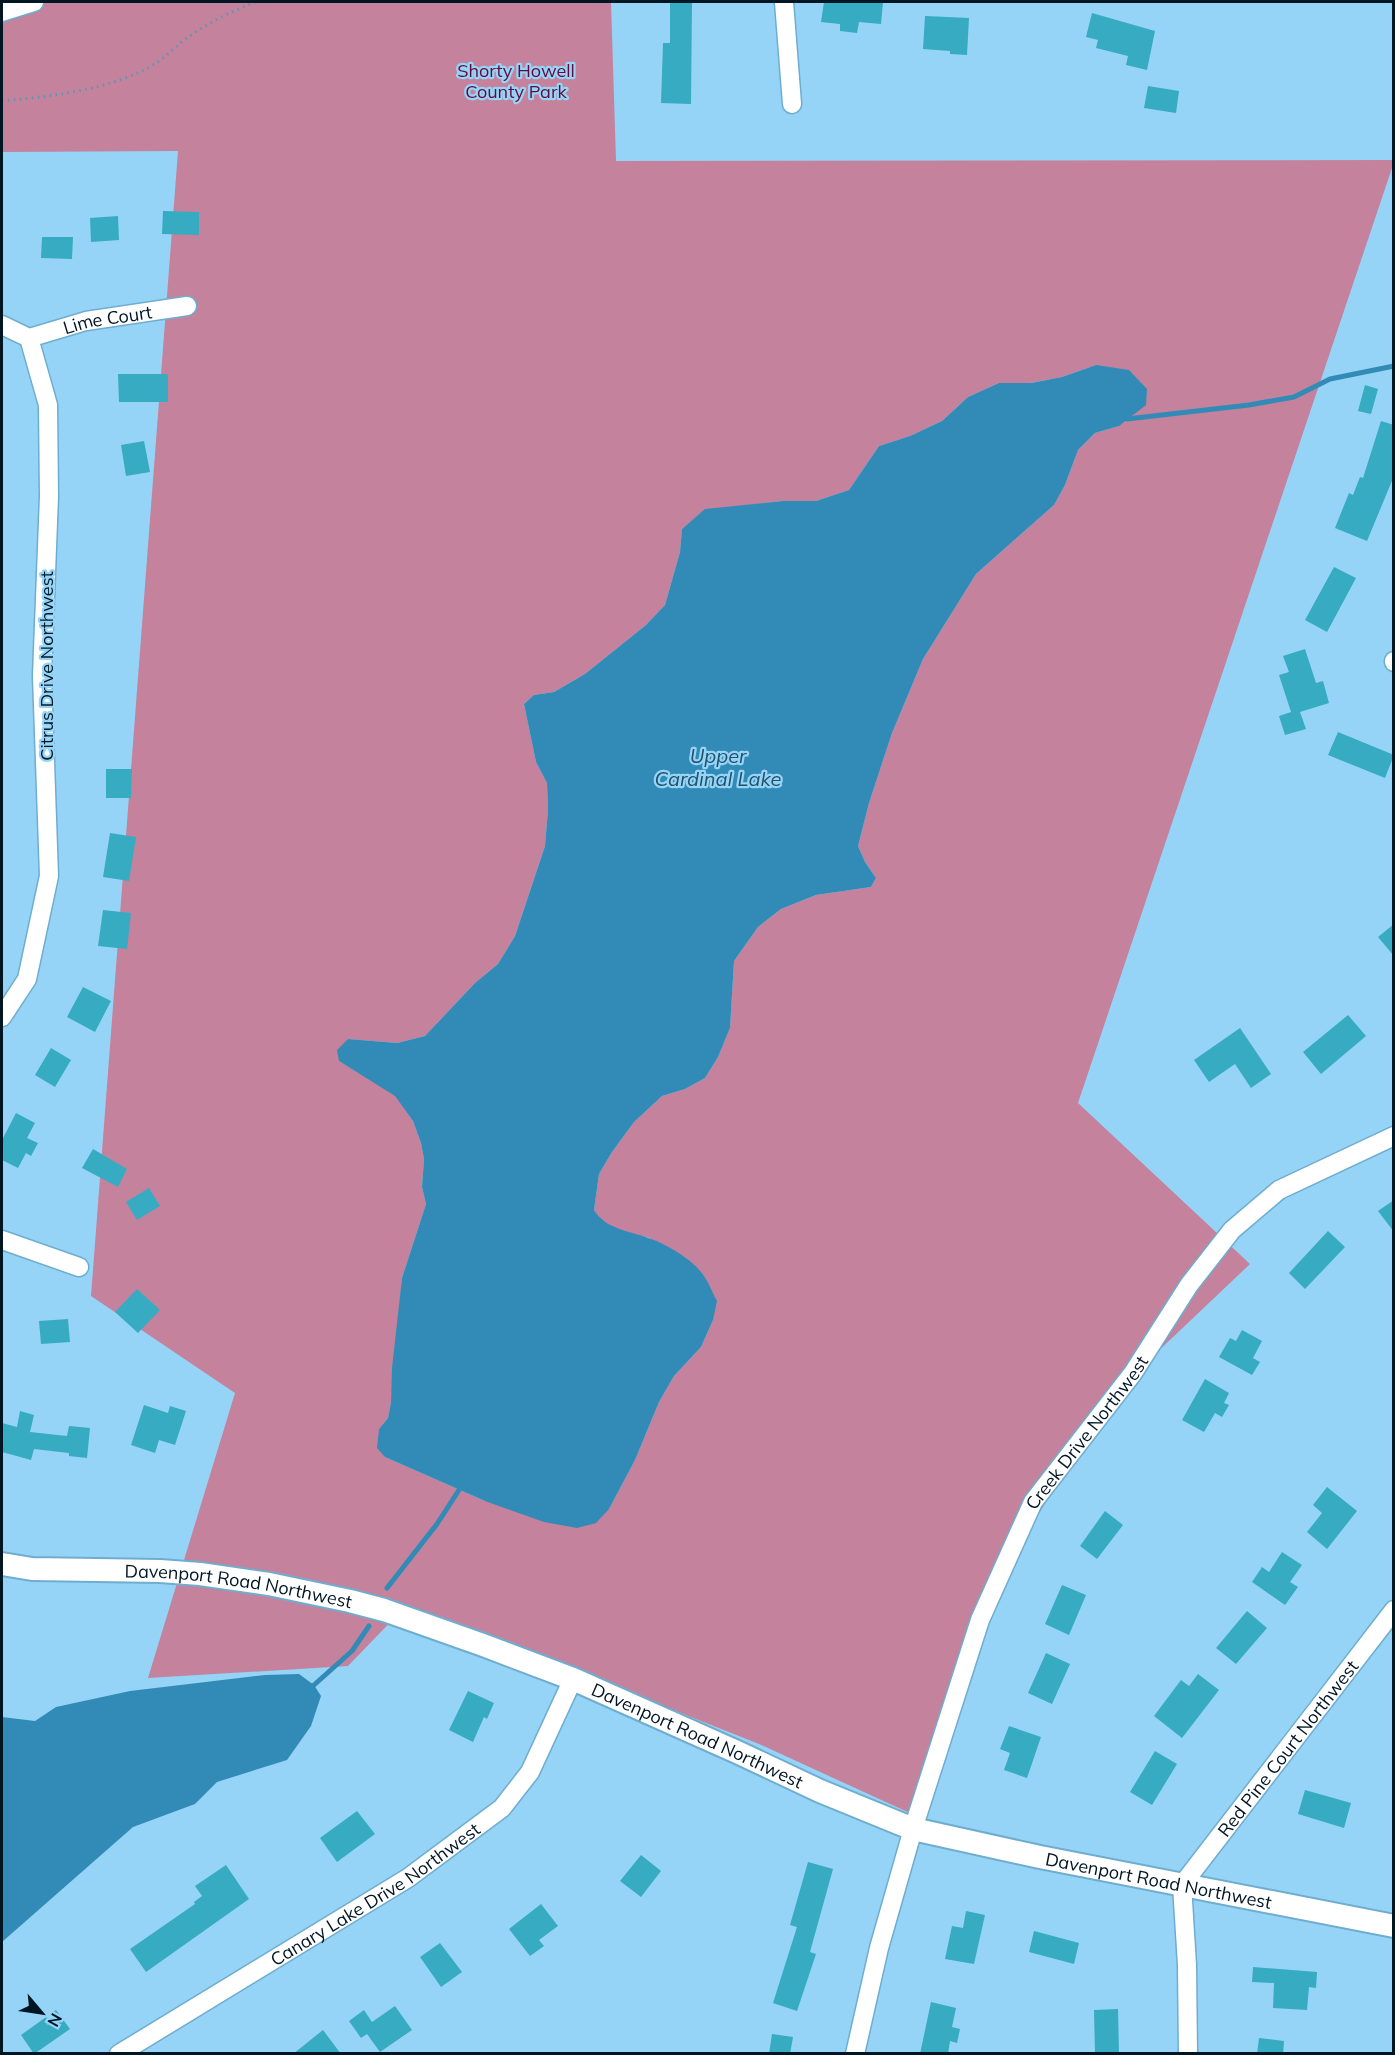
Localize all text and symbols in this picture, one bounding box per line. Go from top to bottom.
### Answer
park label: Shorty Howell County Park [457,59,575,103]
street label: Lime Court [60,300,154,339]
street label: Citrus Drive Northwest [35,571,58,761]
water label: Upper Cardinal Lake [655,743,781,791]
street label: Creek Drive Northwest [1020,1351,1153,1513]
street label: Davenport Road Northwest [124,1559,354,1613]
street label: Red Pine Court Northwest [1212,1655,1363,1841]
street label: Davenport Road Northwest [588,1677,807,1793]
street label: Canary Lake Drive Northwest [266,1817,484,1971]
street label: Davenport Road Northwest [1044,1847,1274,1913]
north arrow [12,1983,72,2043]
text: N [43,2010,67,2030]

